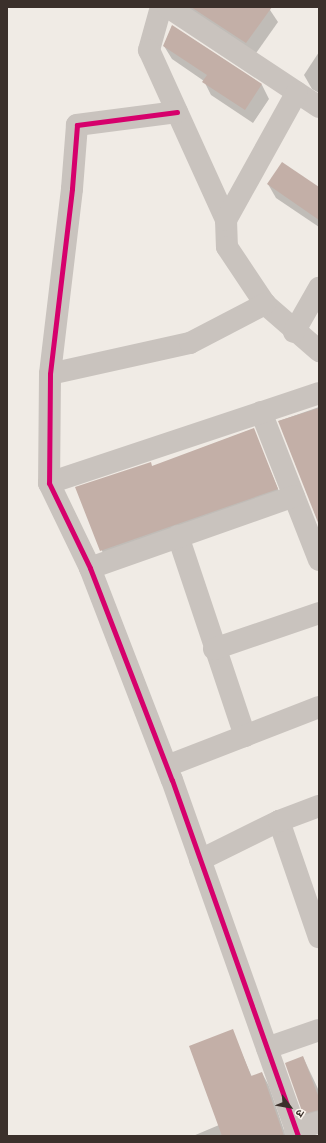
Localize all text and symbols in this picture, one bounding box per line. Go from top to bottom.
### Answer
north arrow [270,1087,310,1127]
text: उ [293,1107,308,1120]

